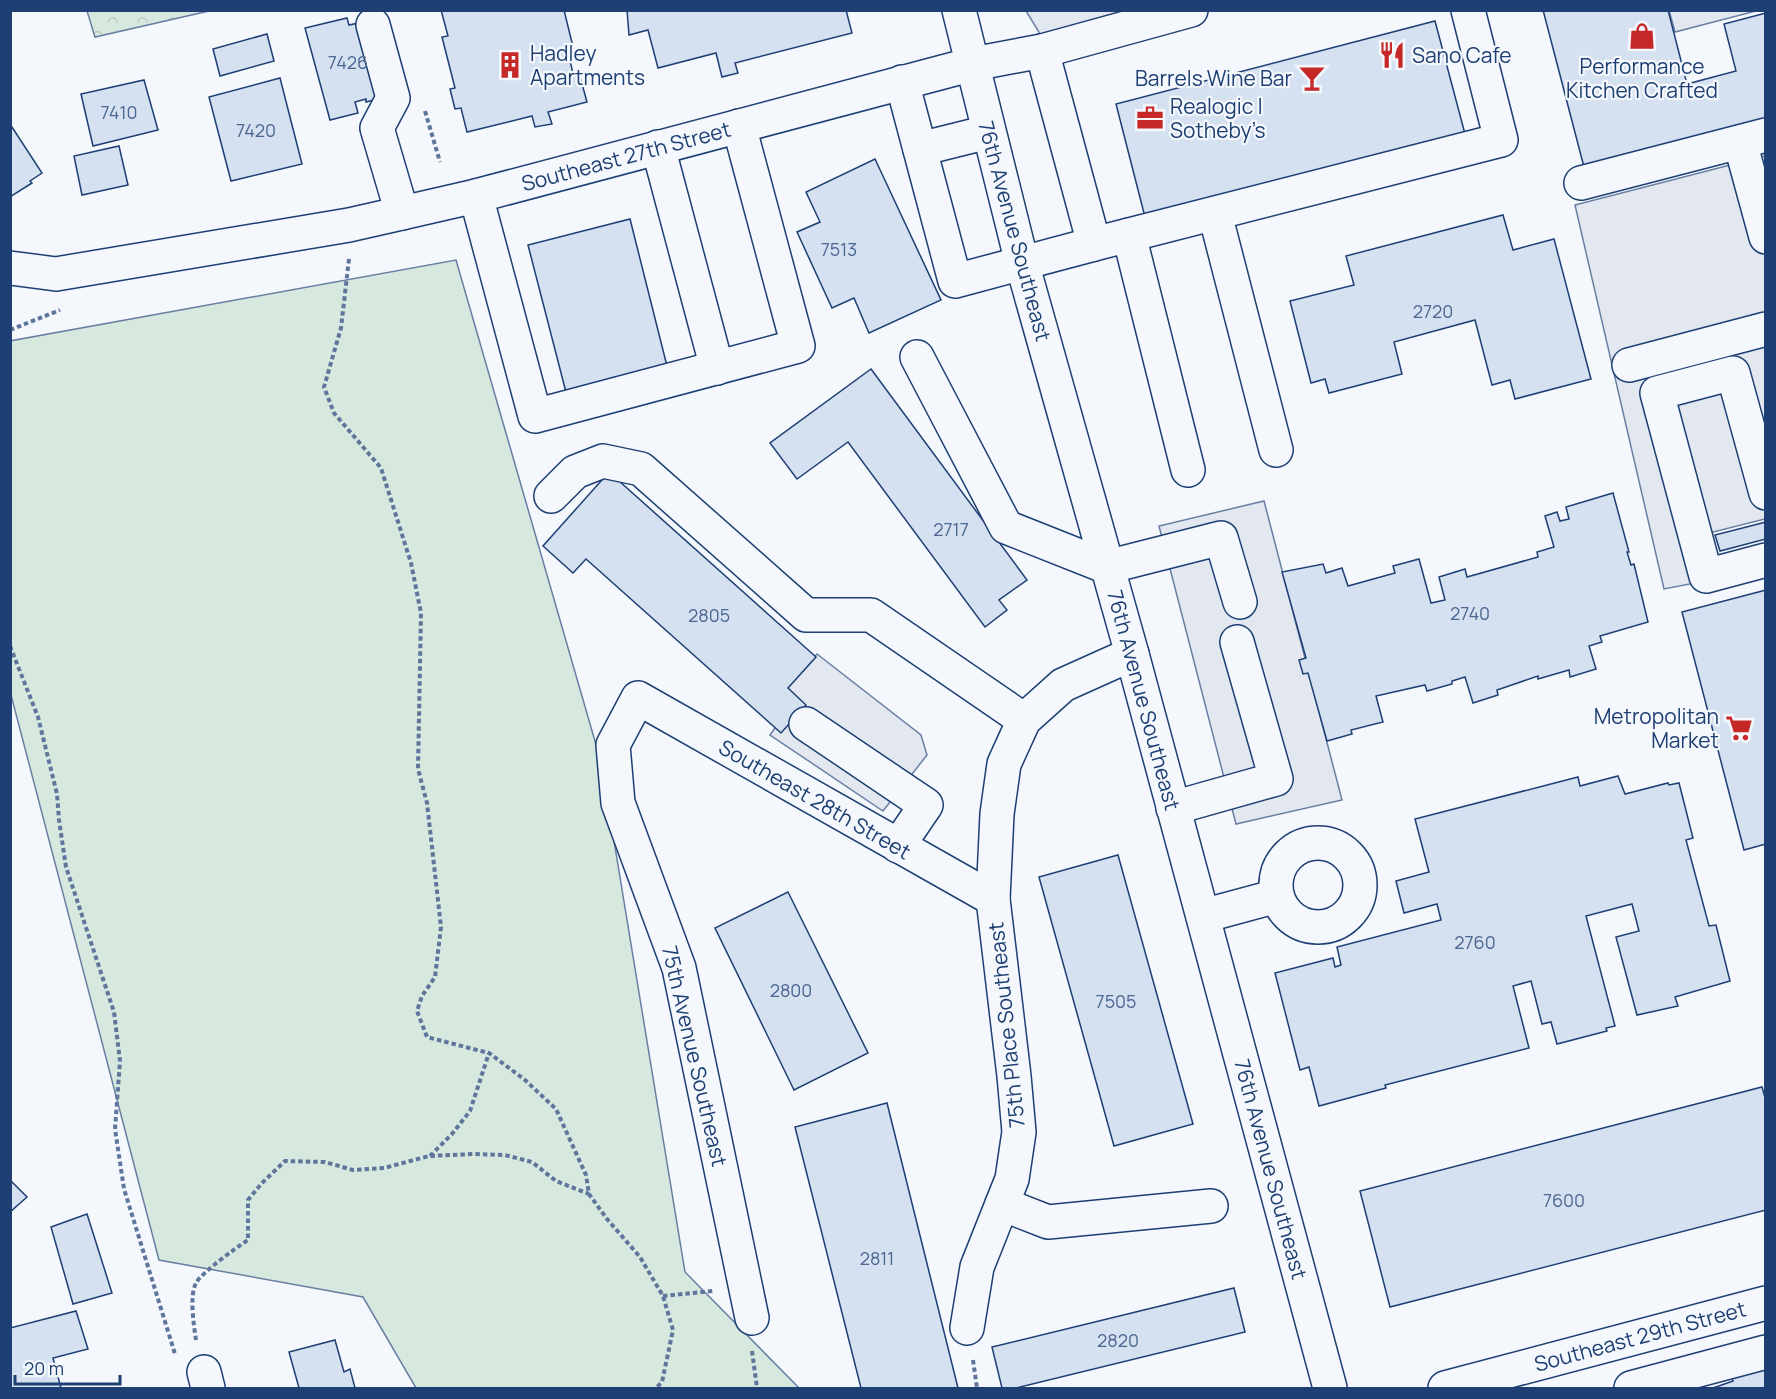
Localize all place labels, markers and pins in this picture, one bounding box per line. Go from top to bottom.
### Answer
shop icon: Performance Kitchen Crafted [1627,21,1657,51]
place label: Hadley Apartments [530,39,645,91]
restaurant icon: Sano Cafe [1377,40,1407,70]
place label: Sano Cafe [1412,41,1512,69]
building icon: Hadley Apartments [495,50,525,80]
place label: Performance Kitchen Crafted [1566,52,1718,104]
bar icon: Barrels Wine Bar [1297,63,1327,93]
place label: Barrels Wine Bar [1135,64,1292,92]
place label: Realogic | Sotheby’s [1170,92,1265,144]
office icon: Realogic | Sotheby’s [1135,103,1165,133]
place label: Metropolitan Market [1594,702,1719,754]
supermarket icon: Metropolitan Market [1724,713,1754,743]

